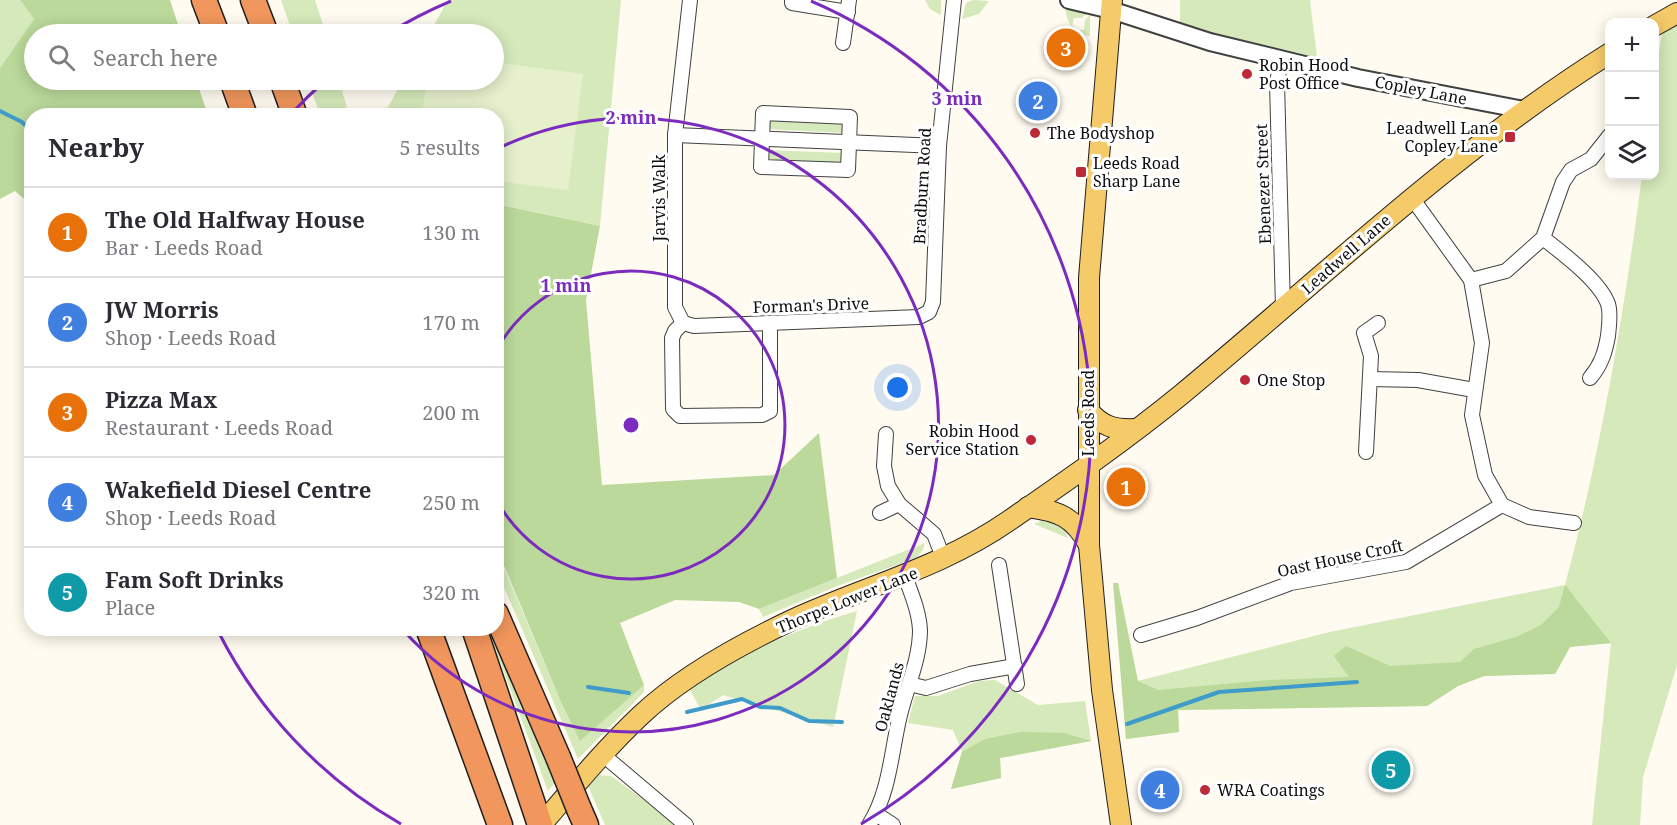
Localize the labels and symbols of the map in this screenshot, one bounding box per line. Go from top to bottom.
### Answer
pin: 3 [1046,26,1086,70]
place label: Robin Hood Post Office [1259,54,1349,94]
marker: Robin Hood Post Office [1240,67,1254,81]
street label: Copley Lane [1373,70,1469,110]
pin: 2 [1018,78,1058,124]
text: 3 min [932,86,982,110]
text: 2 min [606,105,656,129]
place label: Leadwell Lane Copley Lane [1386,117,1498,157]
place label: The Bodyshop [1047,122,1155,144]
street label: Ebenezer Street [1250,123,1276,244]
marker: The Bodyshop [1028,126,1042,140]
street label: Bradburn Road [908,127,936,245]
marker: Leadwell Lane Copley Lane [1503,130,1517,144]
place label: Leeds Road Sharp Lane [1093,152,1180,192]
street label: Jarvis Walk [648,154,670,242]
marker: Leeds Road Sharp Lane [1074,165,1088,179]
street label: Leadwell Lane [1297,209,1395,299]
text: 1 min [541,273,591,297]
street label: Forman's Drive [752,292,870,318]
street label: Leeds Road [1077,369,1099,456]
place label: One Stop [1257,369,1325,391]
your location [883,373,912,402]
marker: One Stop [1238,373,1252,387]
centre of rings [621,415,641,435]
place label: Robin Hood Service Station [906,420,1019,460]
marker: Robin Hood Service Station [1024,433,1038,447]
pin: 1 [1106,464,1146,510]
street label: Oast House Croft [1275,534,1405,582]
street label: Thorpe Lower Lane [773,562,921,638]
street label: Oaklands [869,660,909,734]
pin: 5 [1372,748,1410,792]
pin: 4 [1140,768,1180,812]
place label: WRA Coatings [1217,779,1325,801]
marker: WRA Coatings [1198,783,1212,797]

